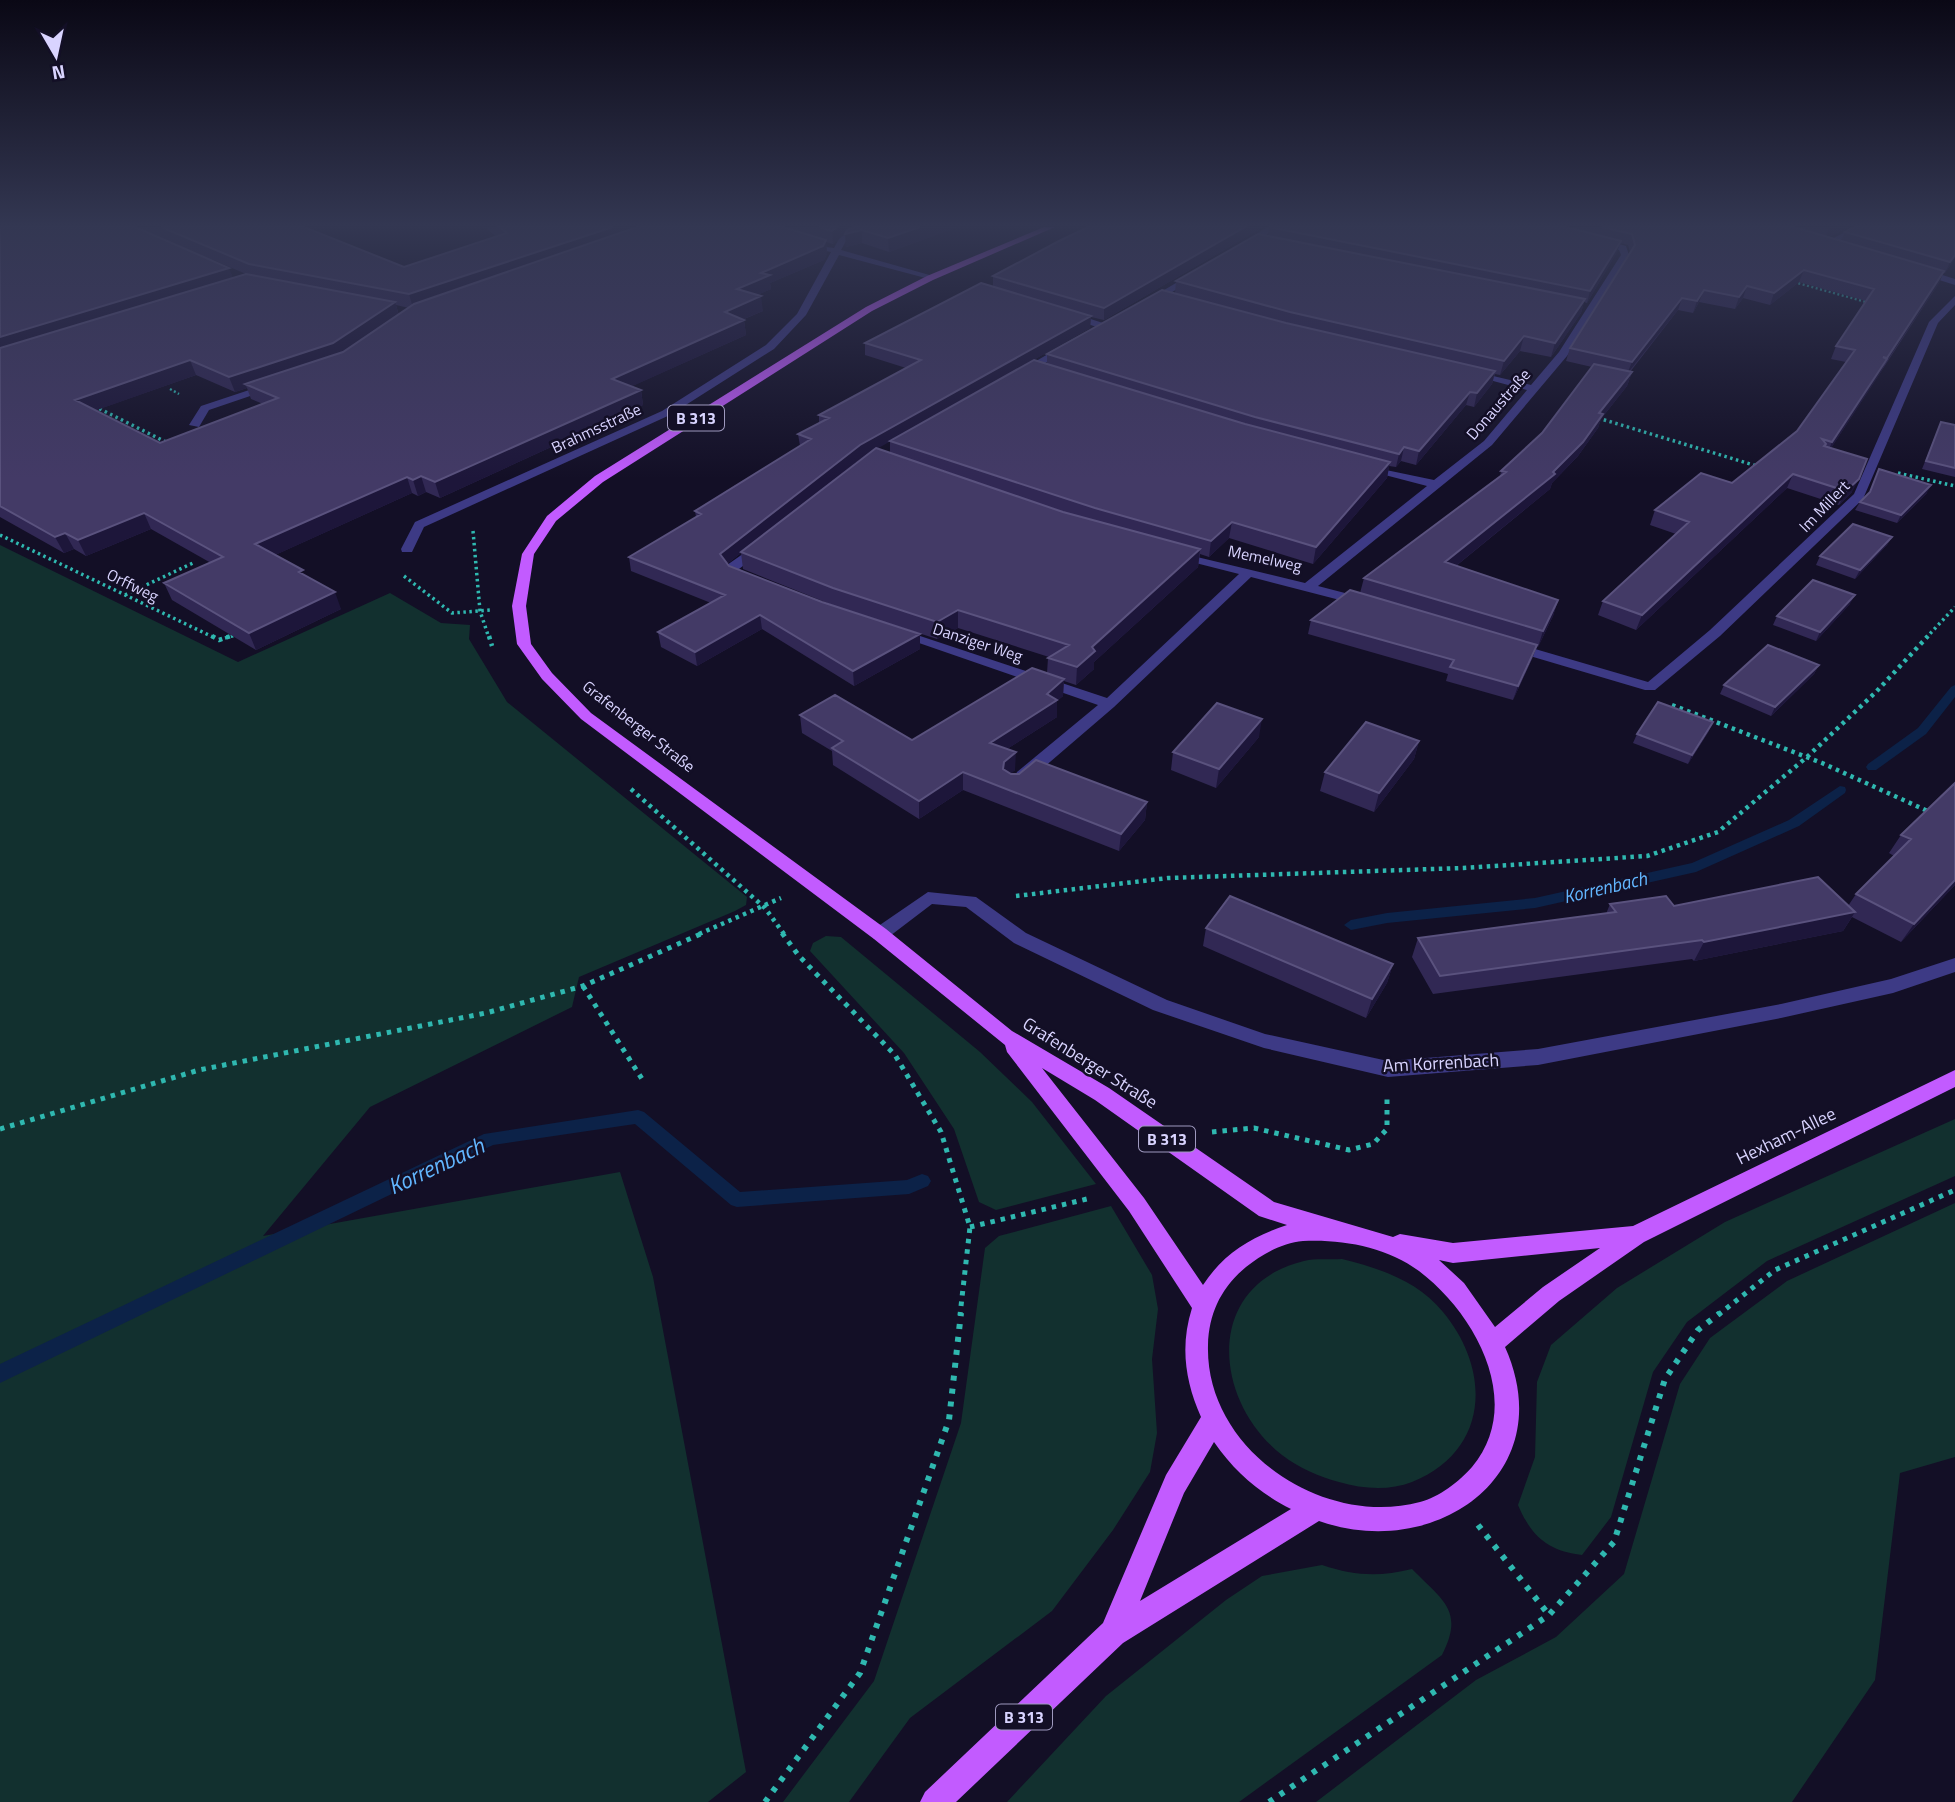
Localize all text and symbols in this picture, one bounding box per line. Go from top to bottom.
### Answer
north arrow [21,21,91,91]
text: N [50,58,68,89]
street label: Donaustraße [1460,363,1536,445]
street label: Brahmsstraße [547,397,645,459]
road number: B 313 [668,406,724,430]
street label: Im Millert [1793,474,1855,538]
street label: Memelweg [1226,538,1304,578]
street label: Orffweg [103,562,163,608]
street label: Danziger Weg [930,616,1026,668]
street label: Grafenberger Straße [577,674,701,778]
water label: Korrenbach [1560,863,1650,910]
street label: Grafenberger Straße [1018,1010,1163,1115]
street label: Am Korrenbach [1382,1046,1500,1079]
street label: Hexham-Allee [1731,1100,1840,1171]
road number: B 313 [1139,1126,1195,1152]
water label: Korrenbach [382,1128,490,1203]
road number: B 313 [996,1704,1052,1730]

